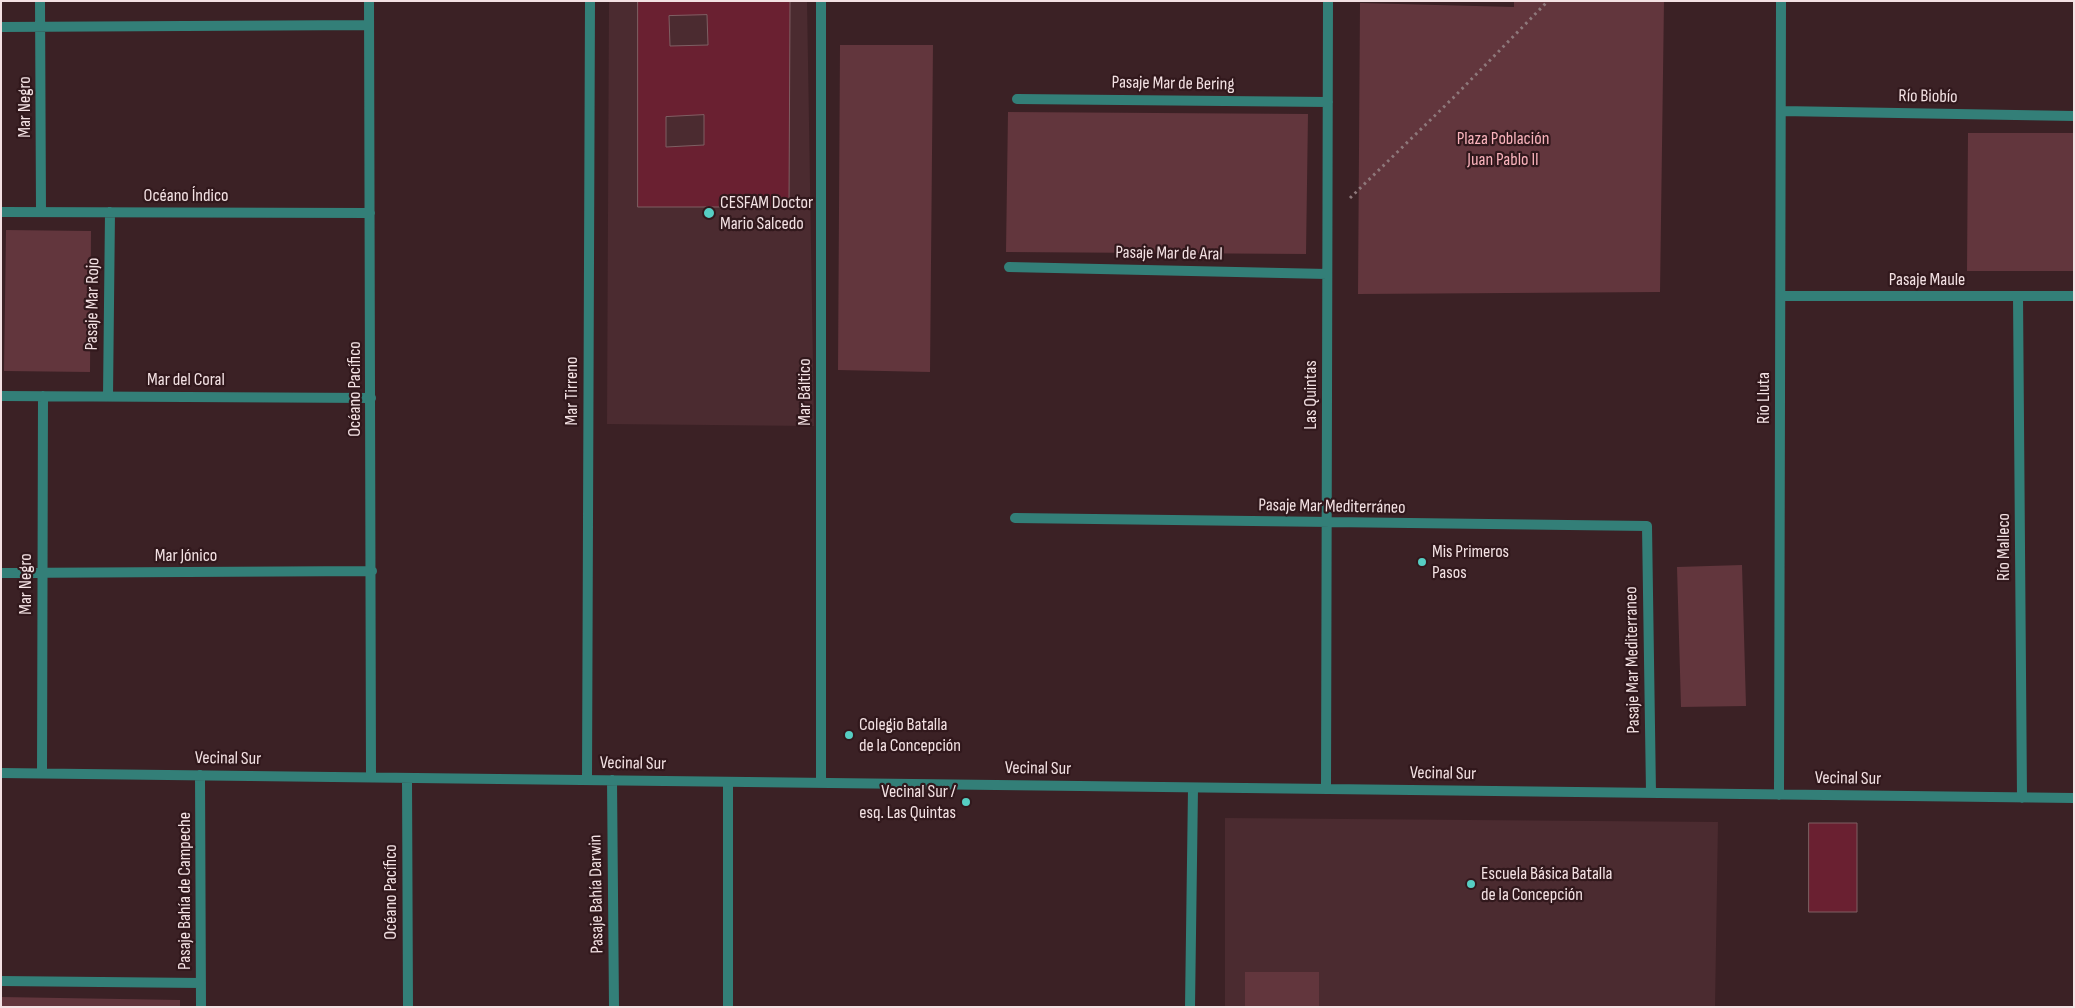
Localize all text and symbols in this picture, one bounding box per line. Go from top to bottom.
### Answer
street label: Pasaje Mar de Bering [1111,72,1235,96]
street label: Mar Negro [14,76,36,138]
street label: Río Biobío [1898,86,1958,108]
park label: Plaza Población Juan Pablo II [1457,128,1549,170]
street label: Océano Índico [144,185,228,207]
place label: CESFAM Doctor Mario Salcedo [720,192,813,234]
marker: CESFAM Doctor Mario Salcedo [702,206,716,220]
street label: Pasaje Mar de Aral [1115,242,1223,266]
street label: Pasaje Mar Rojo [81,257,105,351]
street label: Pasaje Maule [1889,269,1965,291]
street label: Océano Pacífico [344,341,366,437]
street label: Mar Tirreno [561,357,583,425]
street label: Mar Báltico [794,358,816,426]
street label: Las Quintas [1300,360,1322,430]
street label: Mar del Coral [147,369,225,391]
street label: Río Lluta [1753,372,1775,424]
street label: Pasaje Mar Mediterráneo [1258,495,1406,519]
street label: Río Malleco [1993,513,2015,581]
place label: Mis Primeros Pasos [1432,541,1509,584]
street label: Mar Jónico [155,545,217,567]
street label: Mar Negro [15,553,37,615]
marker: Mis Primeros Pasos [1416,556,1428,568]
street label: Pasaje Mar Mediterraneo [1621,586,1645,734]
place label: Colegio Batalla de la Concepción [859,714,961,756]
marker: Colegio Batalla de la Concepción [843,729,855,741]
street label: Vecinal Sur [195,748,261,770]
street label: Vecinal Sur [600,753,666,775]
street label: Vecinal Sur [1005,758,1071,780]
street label: Vecinal Sur [1410,763,1476,785]
street label: Vecinal Sur [1815,768,1881,790]
place label: Vecinal Sur / esq. Las Quintas [859,781,956,824]
marker: Vecinal Sur / esq. Las Quintas [960,796,972,808]
street label: Pasaje Bahía de Campeche [174,812,196,970]
street label: Pasaje Bahía Darwin [585,834,609,954]
street label: Océano Pacífico [380,844,402,940]
place label: Escuela Básica Batalla de la Concepción [1481,863,1612,906]
marker: Escuela Básica Batalla de la Concepción [1465,878,1477,890]

